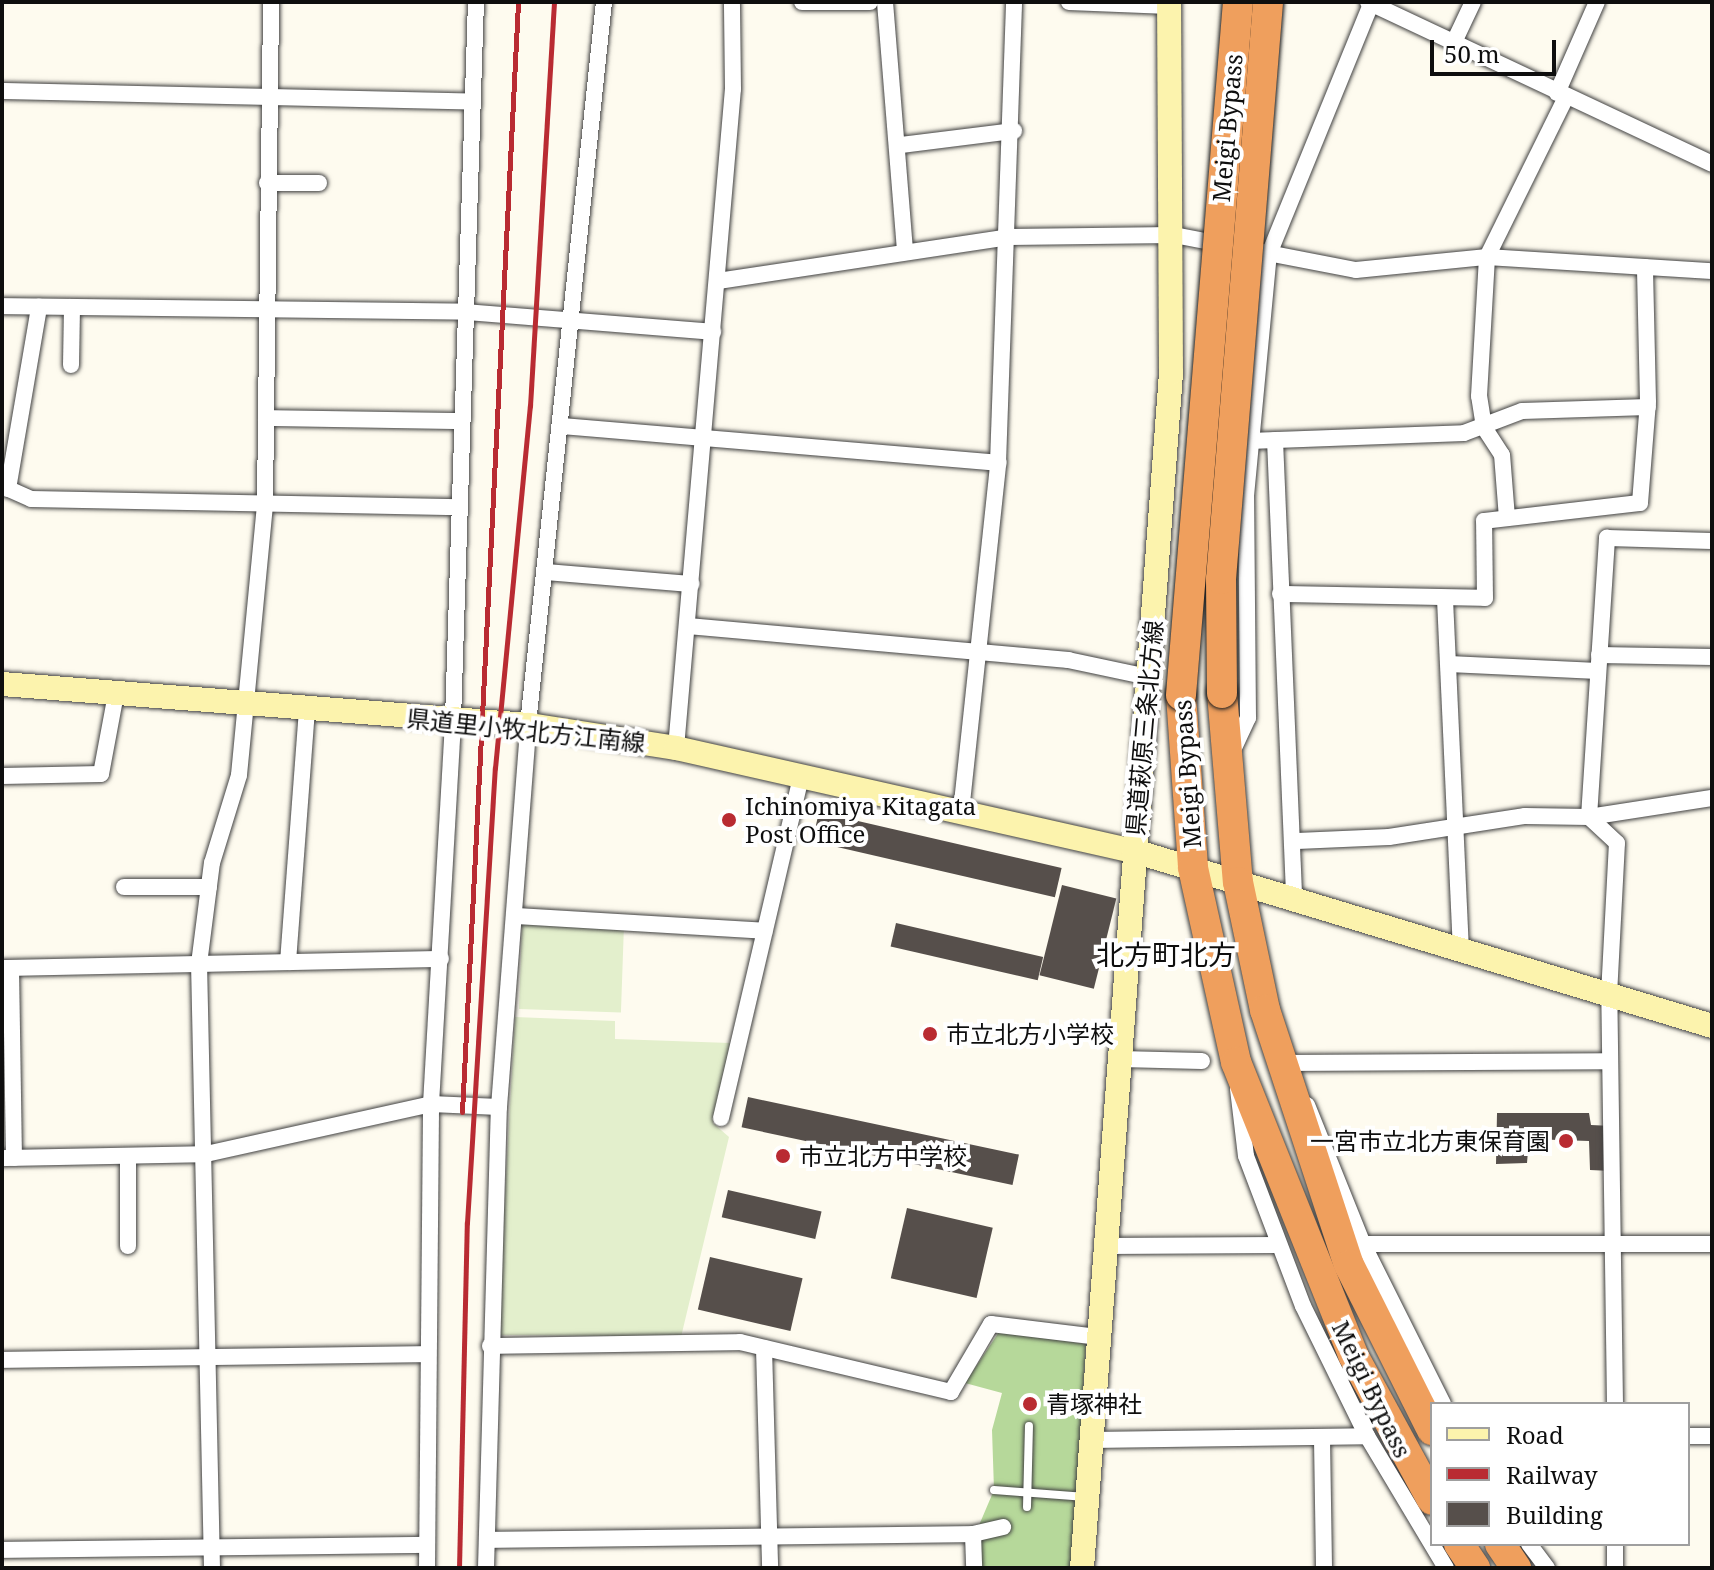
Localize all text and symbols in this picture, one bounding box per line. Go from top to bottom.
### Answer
scale bar [1434,24,1560,74]
text: 50 m [1444,37,1500,70]
street label: Meigi Bypass [1206,53,1248,203]
street label: 県道萩原三条北方線 [1120,619,1168,837]
street label: Meigi Bypass [1167,699,1207,849]
street label: 県道里小牧北方江南線 [405,703,647,757]
place label: Ichinomiya Kitagata Post Office [745,792,976,848]
marker: Ichinomiya Kitagata Post Office [720,811,738,829]
district label: 北方町北方 [1096,937,1236,971]
place label: 市立北方小学校 [946,1020,1114,1048]
marker: 市立北方小学校 [921,1025,939,1043]
place label: 一宮市立北方東保育園 [1310,1127,1550,1155]
marker: 一宮市立北方東保育園 [1557,1132,1575,1150]
place label: 市立北方中学校 [799,1142,967,1170]
marker: 市立北方中学校 [774,1147,792,1165]
street label: Meigi Bypass [1327,1316,1417,1462]
place label: 青塚神社 [1046,1390,1142,1418]
marker: 青塚神社 [1021,1395,1039,1413]
legend [1430,1402,1690,1546]
text: Road [1506,1418,1564,1451]
text: Railway [1506,1458,1598,1491]
text: Building [1506,1498,1603,1531]

